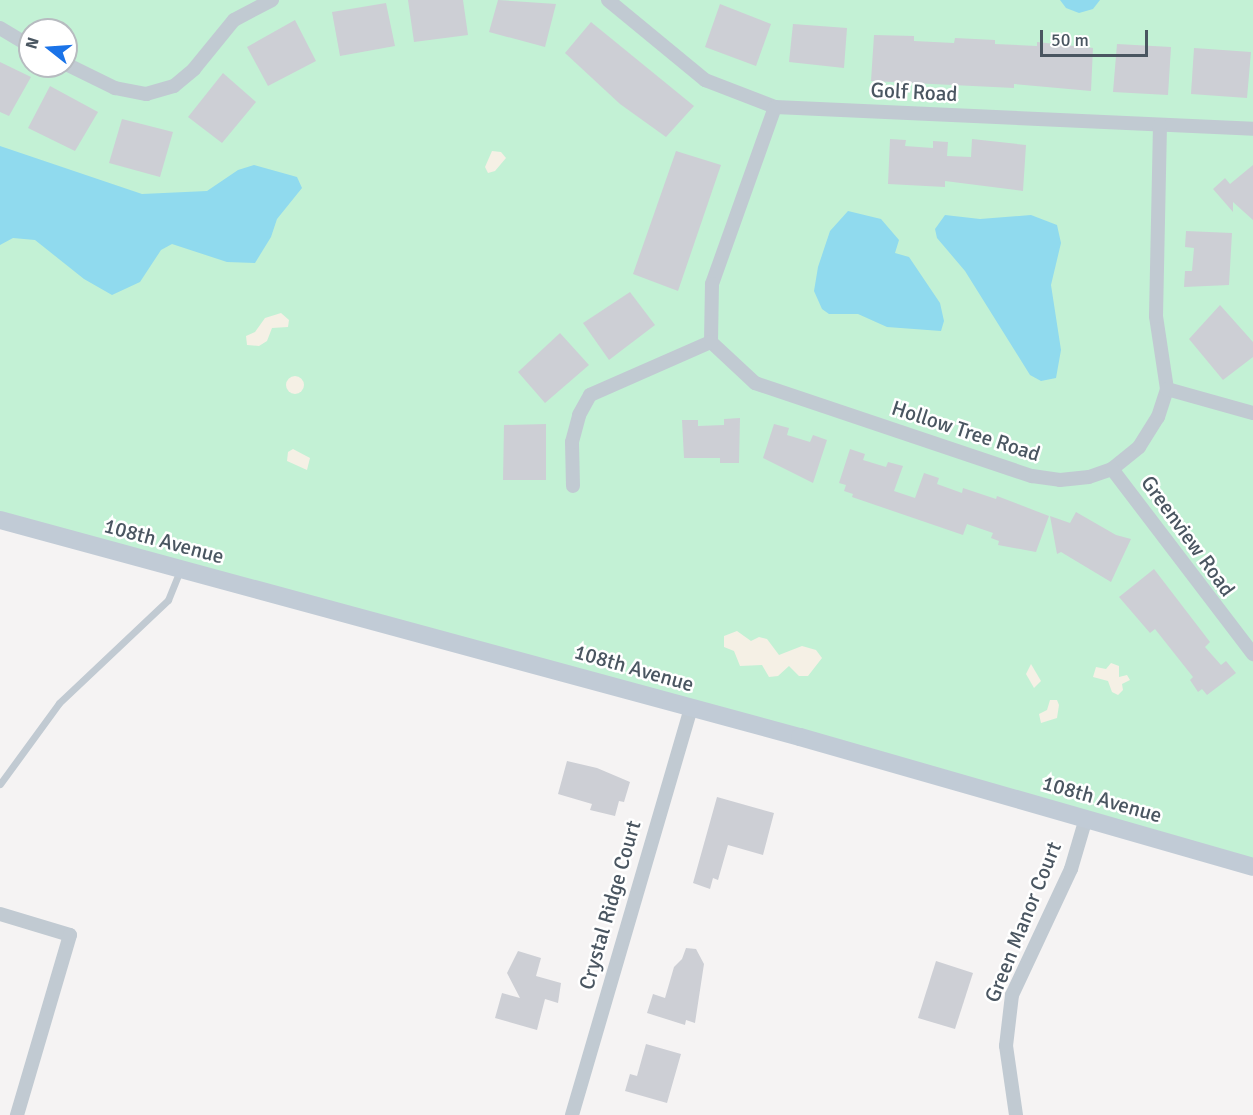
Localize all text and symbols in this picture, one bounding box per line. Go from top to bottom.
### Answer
north arrow [18,18,78,78]
scale bar [1043,18,1151,56]
text: 50 m [1051,29,1089,51]
text: N [22,35,44,52]
street label: Golf Road [870,77,958,107]
street label: Hollow Tree Road [889,395,1043,467]
street label: Greenview Road [1136,471,1240,601]
street label: 108th Avenue [101,513,227,569]
street label: 108th Avenue [571,639,697,697]
street label: 108th Avenue [1039,770,1165,828]
street label: Crystal Ridge Court [574,817,646,993]
street label: Green Manor Court [979,838,1067,1006]

